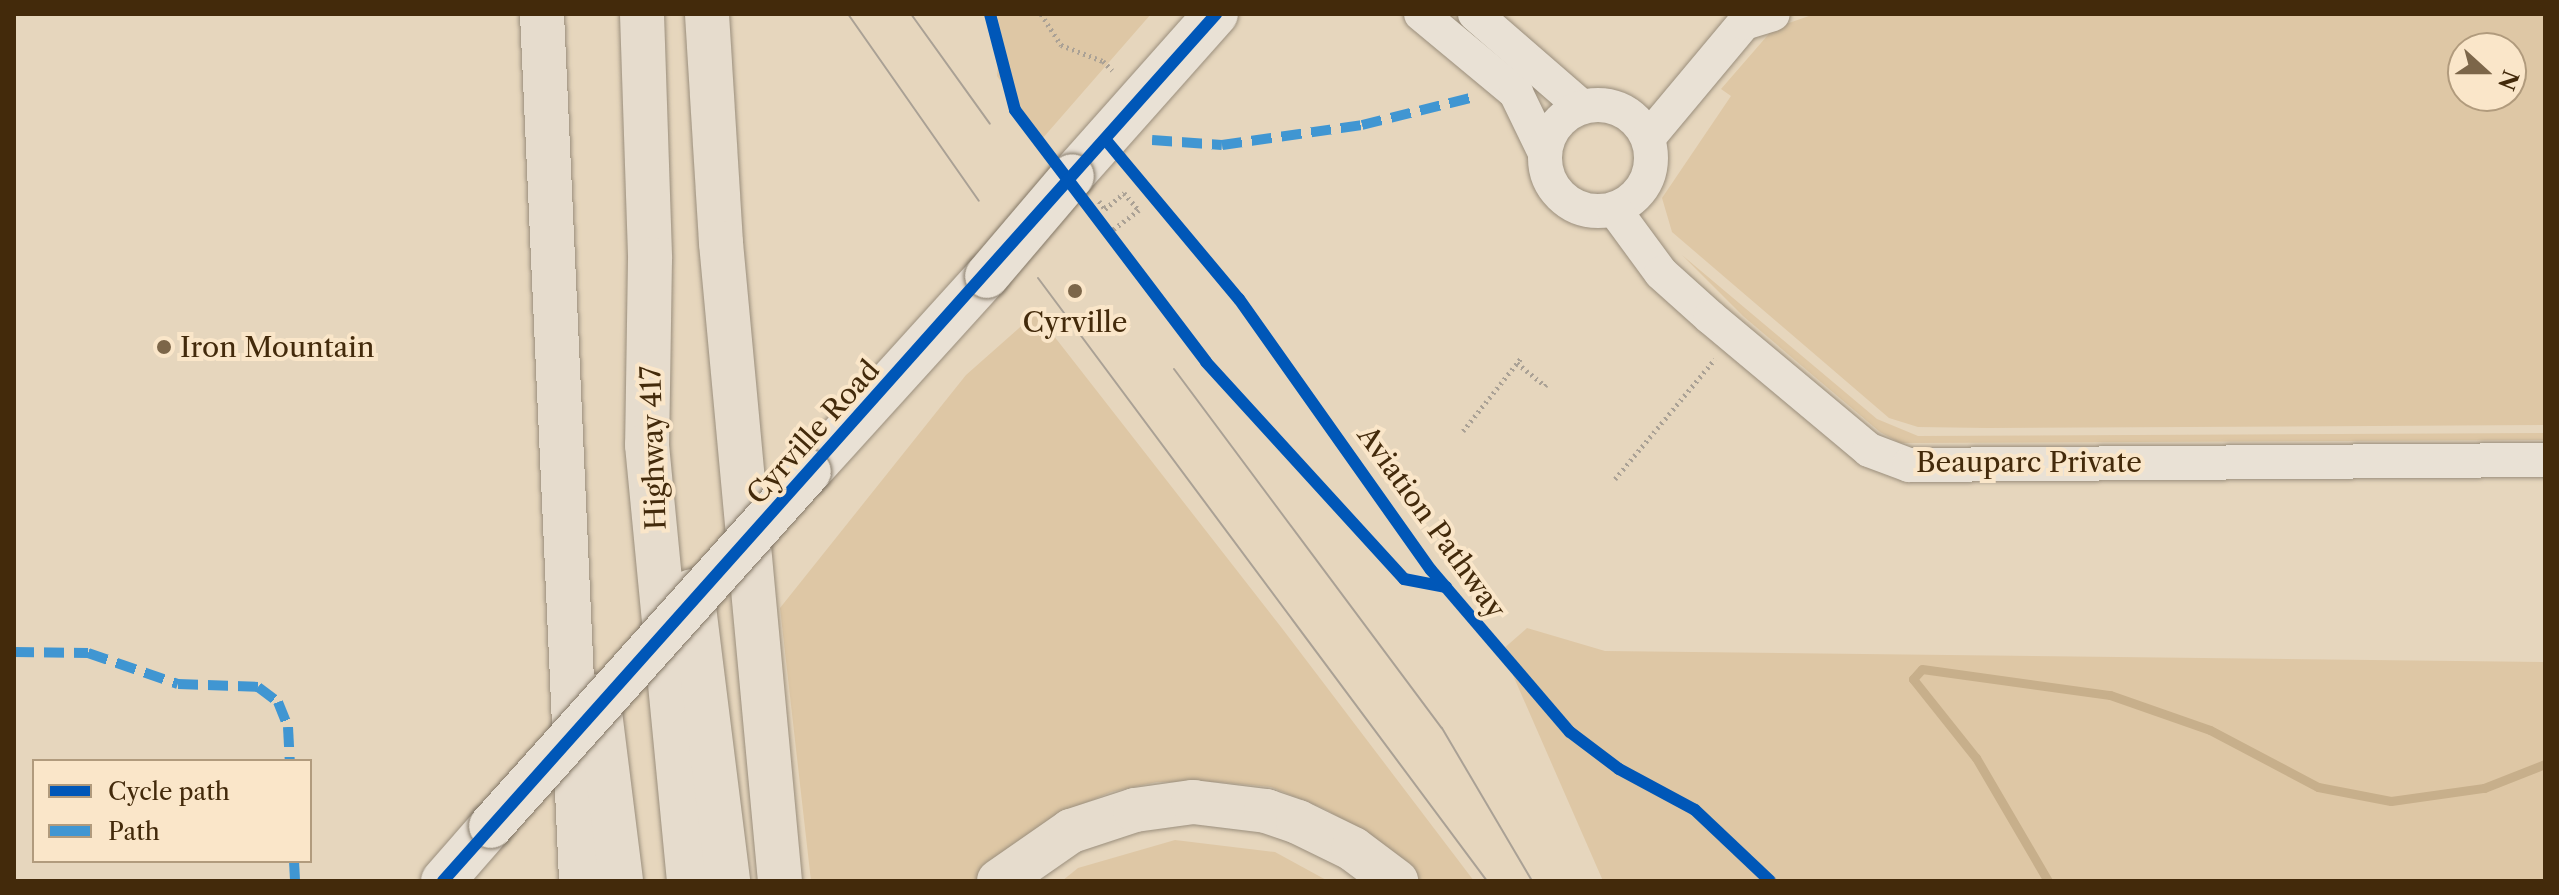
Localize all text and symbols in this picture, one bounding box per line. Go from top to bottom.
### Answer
north arrow [2447,32,2527,112]
text: N [2492,66,2524,94]
marker: Cyrville [1064,280,1086,302]
place label: Cyrville [1023,305,1127,339]
place label: Iron Mountain [180,330,374,364]
marker: Iron Mountain [155,338,173,356]
street label: Cyrville Road [740,353,886,511]
street label: Highway 417 [633,365,673,531]
street label: Aviation Pathway [1351,419,1513,625]
street label: Beauparc Private [1916,445,2142,479]
legend [32,759,312,863]
text: Cycle path [108,777,230,806]
text: Path [108,817,160,846]

